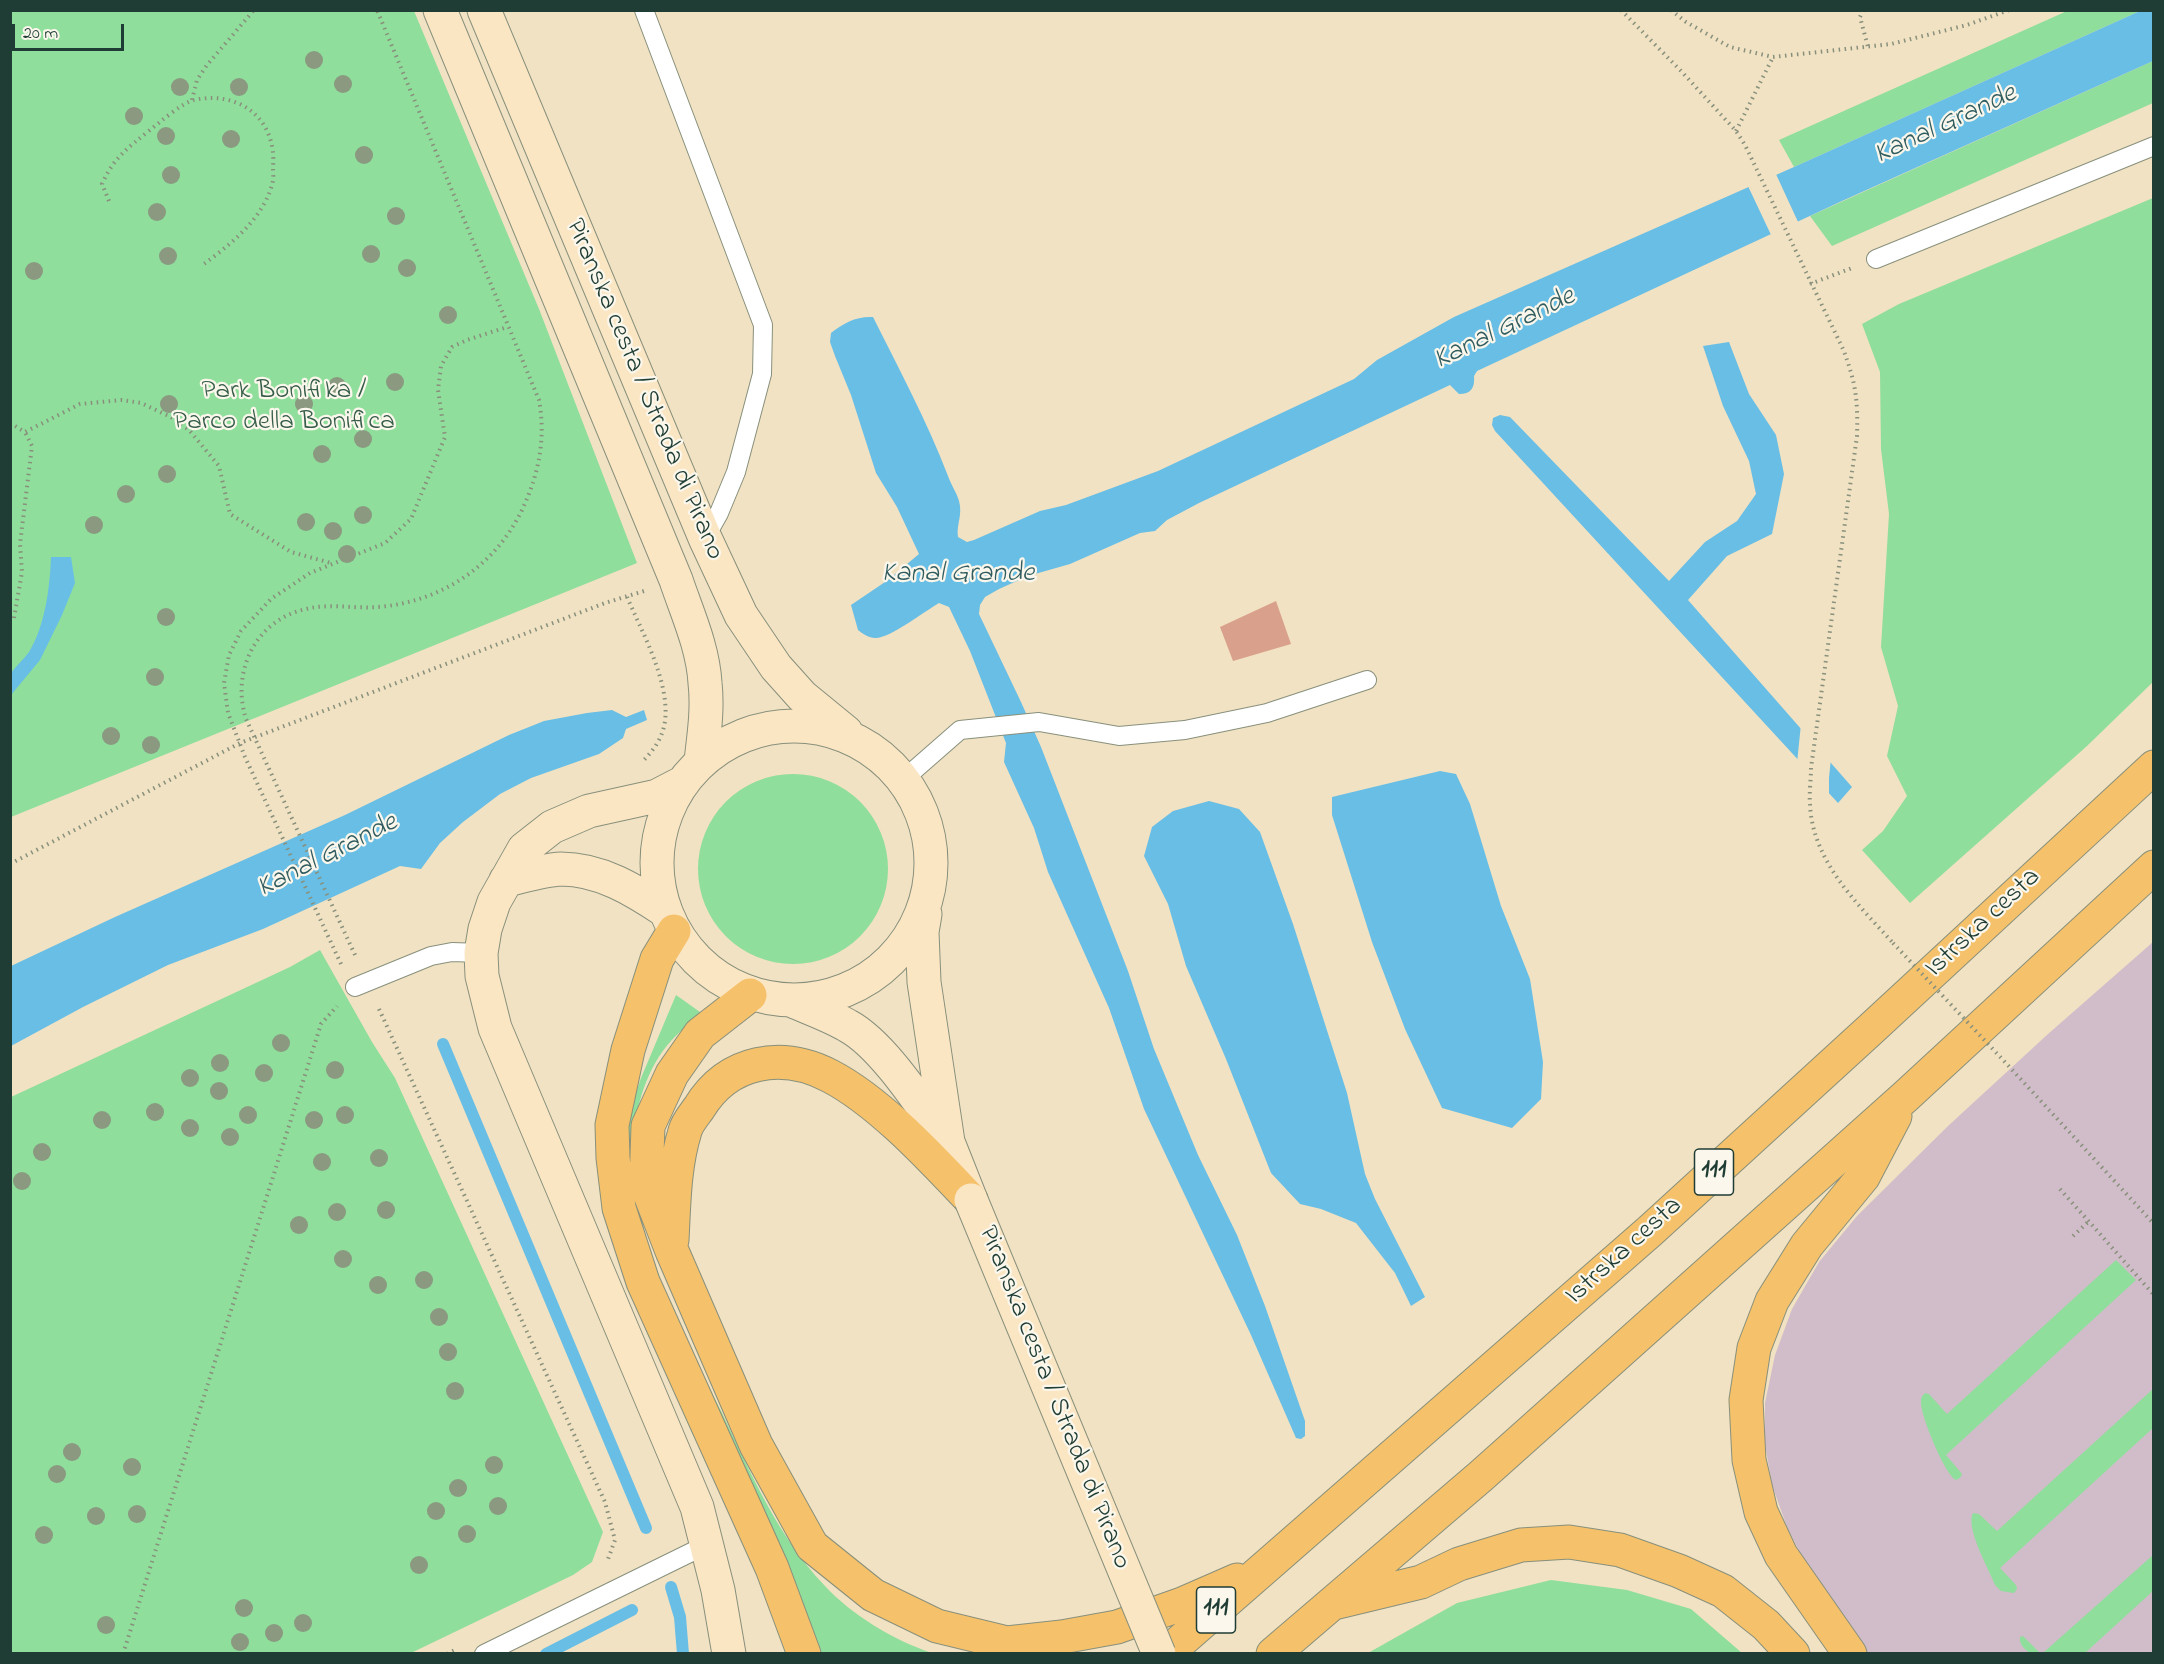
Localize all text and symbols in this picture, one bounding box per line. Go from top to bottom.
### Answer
scale bar [15,12,128,50]
text: 20 m [23,21,58,47]
water label: Kanal Grande [1870,78,2022,174]
street label: Piranska cesta / Strada di Pirano [556,215,730,565]
water label: Kanal Grande [1429,281,1581,379]
park label: Park Bonifika / Parco della Bonifica [173,377,395,440]
water label: Kanal Grande [882,558,1034,592]
water label: Kanal Grande [252,807,404,907]
street label: Istrska cesta [1920,862,2048,986]
road number: 111 [1694,1149,1734,1195]
street label: Istrska cesta [1560,1191,1690,1313]
street label: Piranska cesta / Strada di Pirano [969,1222,1137,1574]
road number: 111 [1196,1587,1236,1633]

